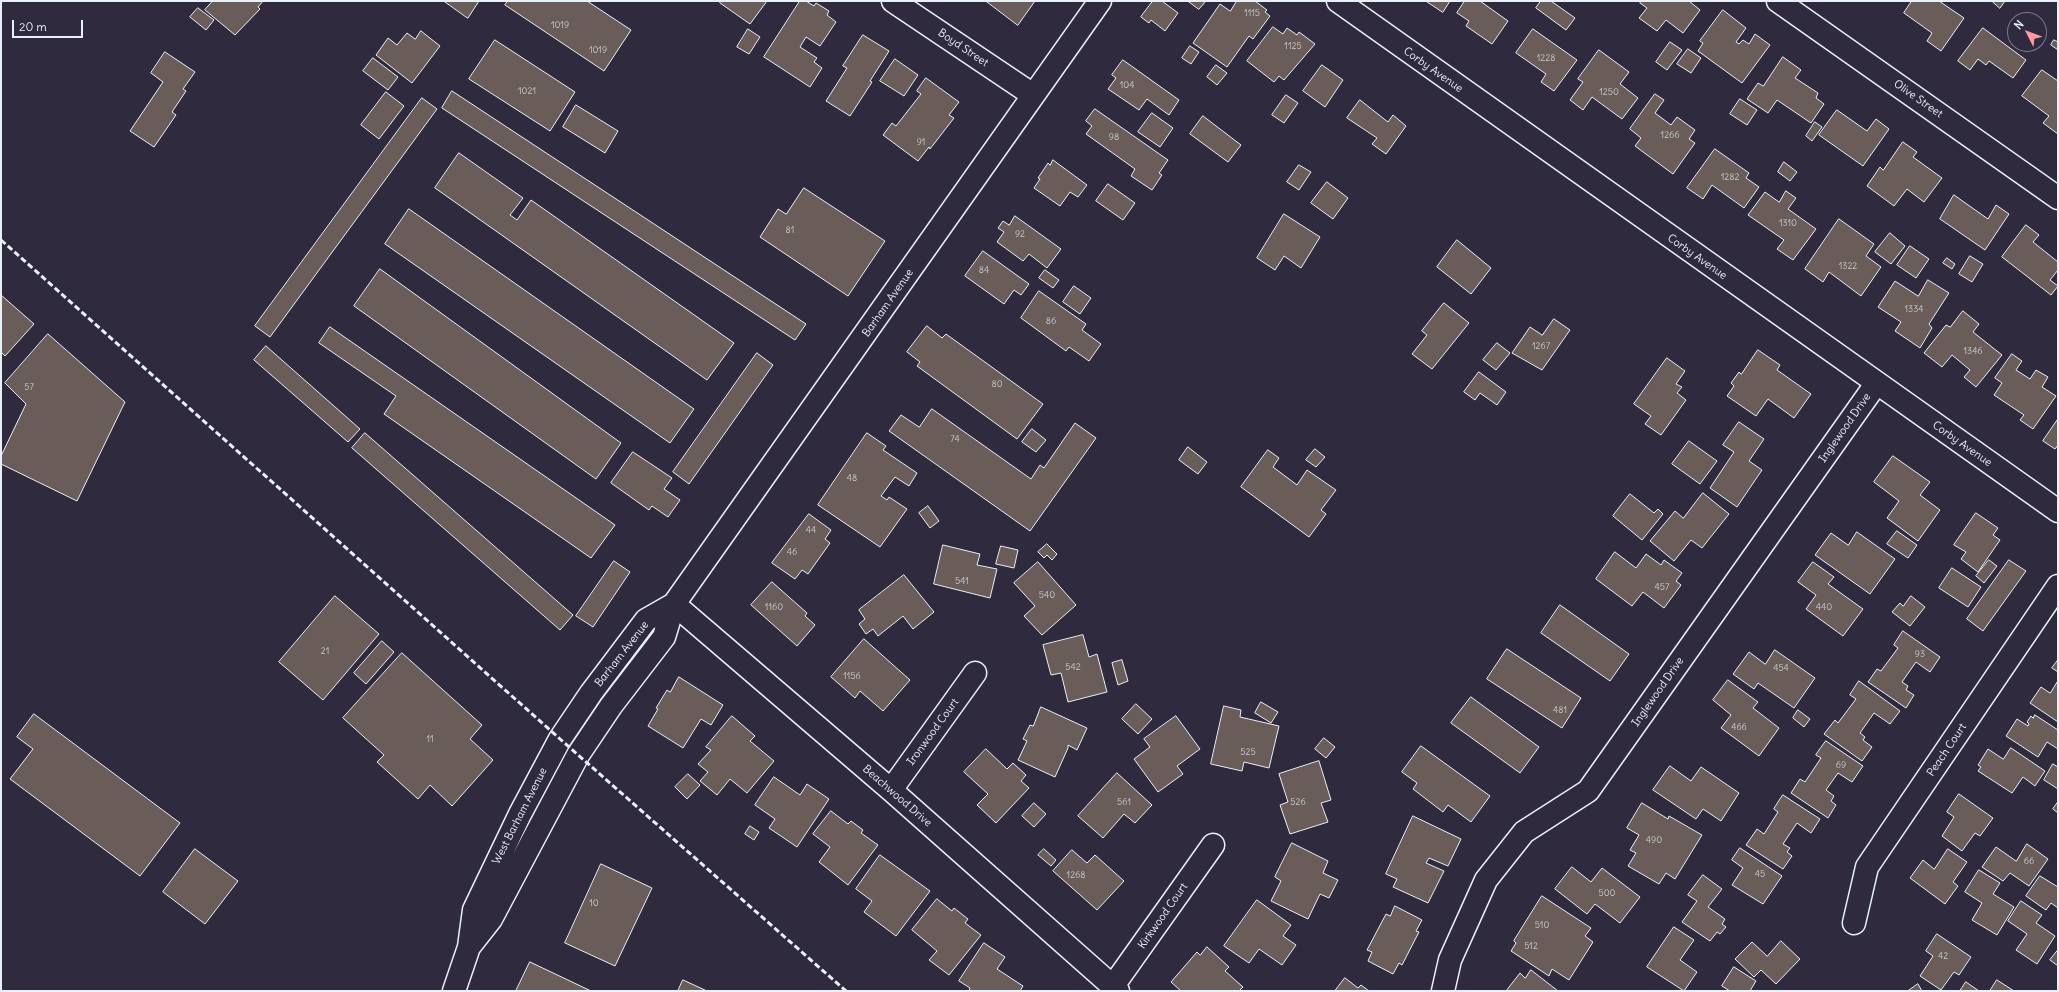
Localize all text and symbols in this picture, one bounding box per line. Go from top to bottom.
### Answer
house number: 1115 [1244,8,1260,18]
scale bar [14,12,85,38]
north arrow [2007,12,2047,52]
text: N [2011,17,2027,32]
text: 20 m [19,19,47,34]
house number: 1019 [551,20,569,30]
street label: Boyd Street [935,26,991,70]
house number: 1125 [1284,41,1302,51]
house number: 1019 [589,45,607,55]
street label: Corby Avenue [1401,45,1465,95]
house number: 1228 [1537,53,1555,63]
street label: Olive Street [1891,77,1945,121]
house number: 104 [1120,80,1134,90]
house number: 1021 [518,86,536,96]
house number: 1250 [1599,87,1619,97]
house number: 1266 [1661,130,1679,140]
house number: 98 [1109,132,1119,142]
house number: 91 [917,137,925,147]
house number: 1282 [1721,172,1739,182]
house number: 1310 [1779,218,1797,228]
house number: 81 [786,225,794,235]
house number: 92 [1015,229,1025,239]
street label: Corby Avenue [1665,232,1729,282]
house number: 1322 [1839,261,1857,271]
house number: 84 [979,265,989,275]
street label: Barham Avenue [860,267,916,339]
house number: 1334 [1905,304,1923,314]
house number: 86 [1046,316,1056,326]
house number: 1267 [1532,341,1550,351]
house number: 1346 [1963,346,1983,356]
house number: 80 [991,379,1003,389]
house number: 57 [24,382,34,392]
street label: Inglewood Drive [1816,391,1874,465]
street label: Corby Avenue [1930,419,1994,469]
house number: 74 [950,434,960,444]
house number: 48 [847,473,857,483]
house number: 44 [806,525,816,535]
house number: 46 [787,547,797,557]
house number: 541 [955,576,969,586]
house number: 457 [1655,582,1669,592]
house number: 540 [1039,590,1055,600]
house number: 1160 [765,602,783,612]
house number: 440 [1816,602,1832,612]
street label: Barham Avenue [592,619,652,689]
house number: 21 [321,646,329,656]
house number: 93 [1915,649,1925,659]
street label: Inglewood Drive [1629,655,1687,729]
house number: 542 [1065,662,1081,672]
house number: 454 [1773,663,1789,673]
house number: 1156 [843,671,861,681]
street label: Ironwood Court [904,696,962,768]
house number: 481 [1553,705,1567,715]
street label: Peach Court [1925,721,1969,779]
house number: 466 [1731,722,1747,732]
house number: 11 [426,734,434,744]
house number: 525 [1240,747,1256,757]
house number: 69 [1836,760,1846,770]
street label: Beachwood Drive [860,762,934,830]
street label: West Barham Avenue [490,766,550,866]
house number: 561 [1117,797,1131,807]
house number: 526 [1290,797,1306,807]
house number: 490 [1646,835,1662,845]
house number: 66 [2024,856,2034,866]
house number: 45 [1755,869,1765,879]
house number: 1268 [1067,870,1085,880]
street label: Kirkwood Court [1135,881,1191,951]
house number: 500 [1598,888,1616,898]
house number: 10 [589,898,599,908]
house number: 510 [1535,920,1549,930]
house number: 512 [1524,941,1538,951]
house number: 42 [1938,951,1948,961]

